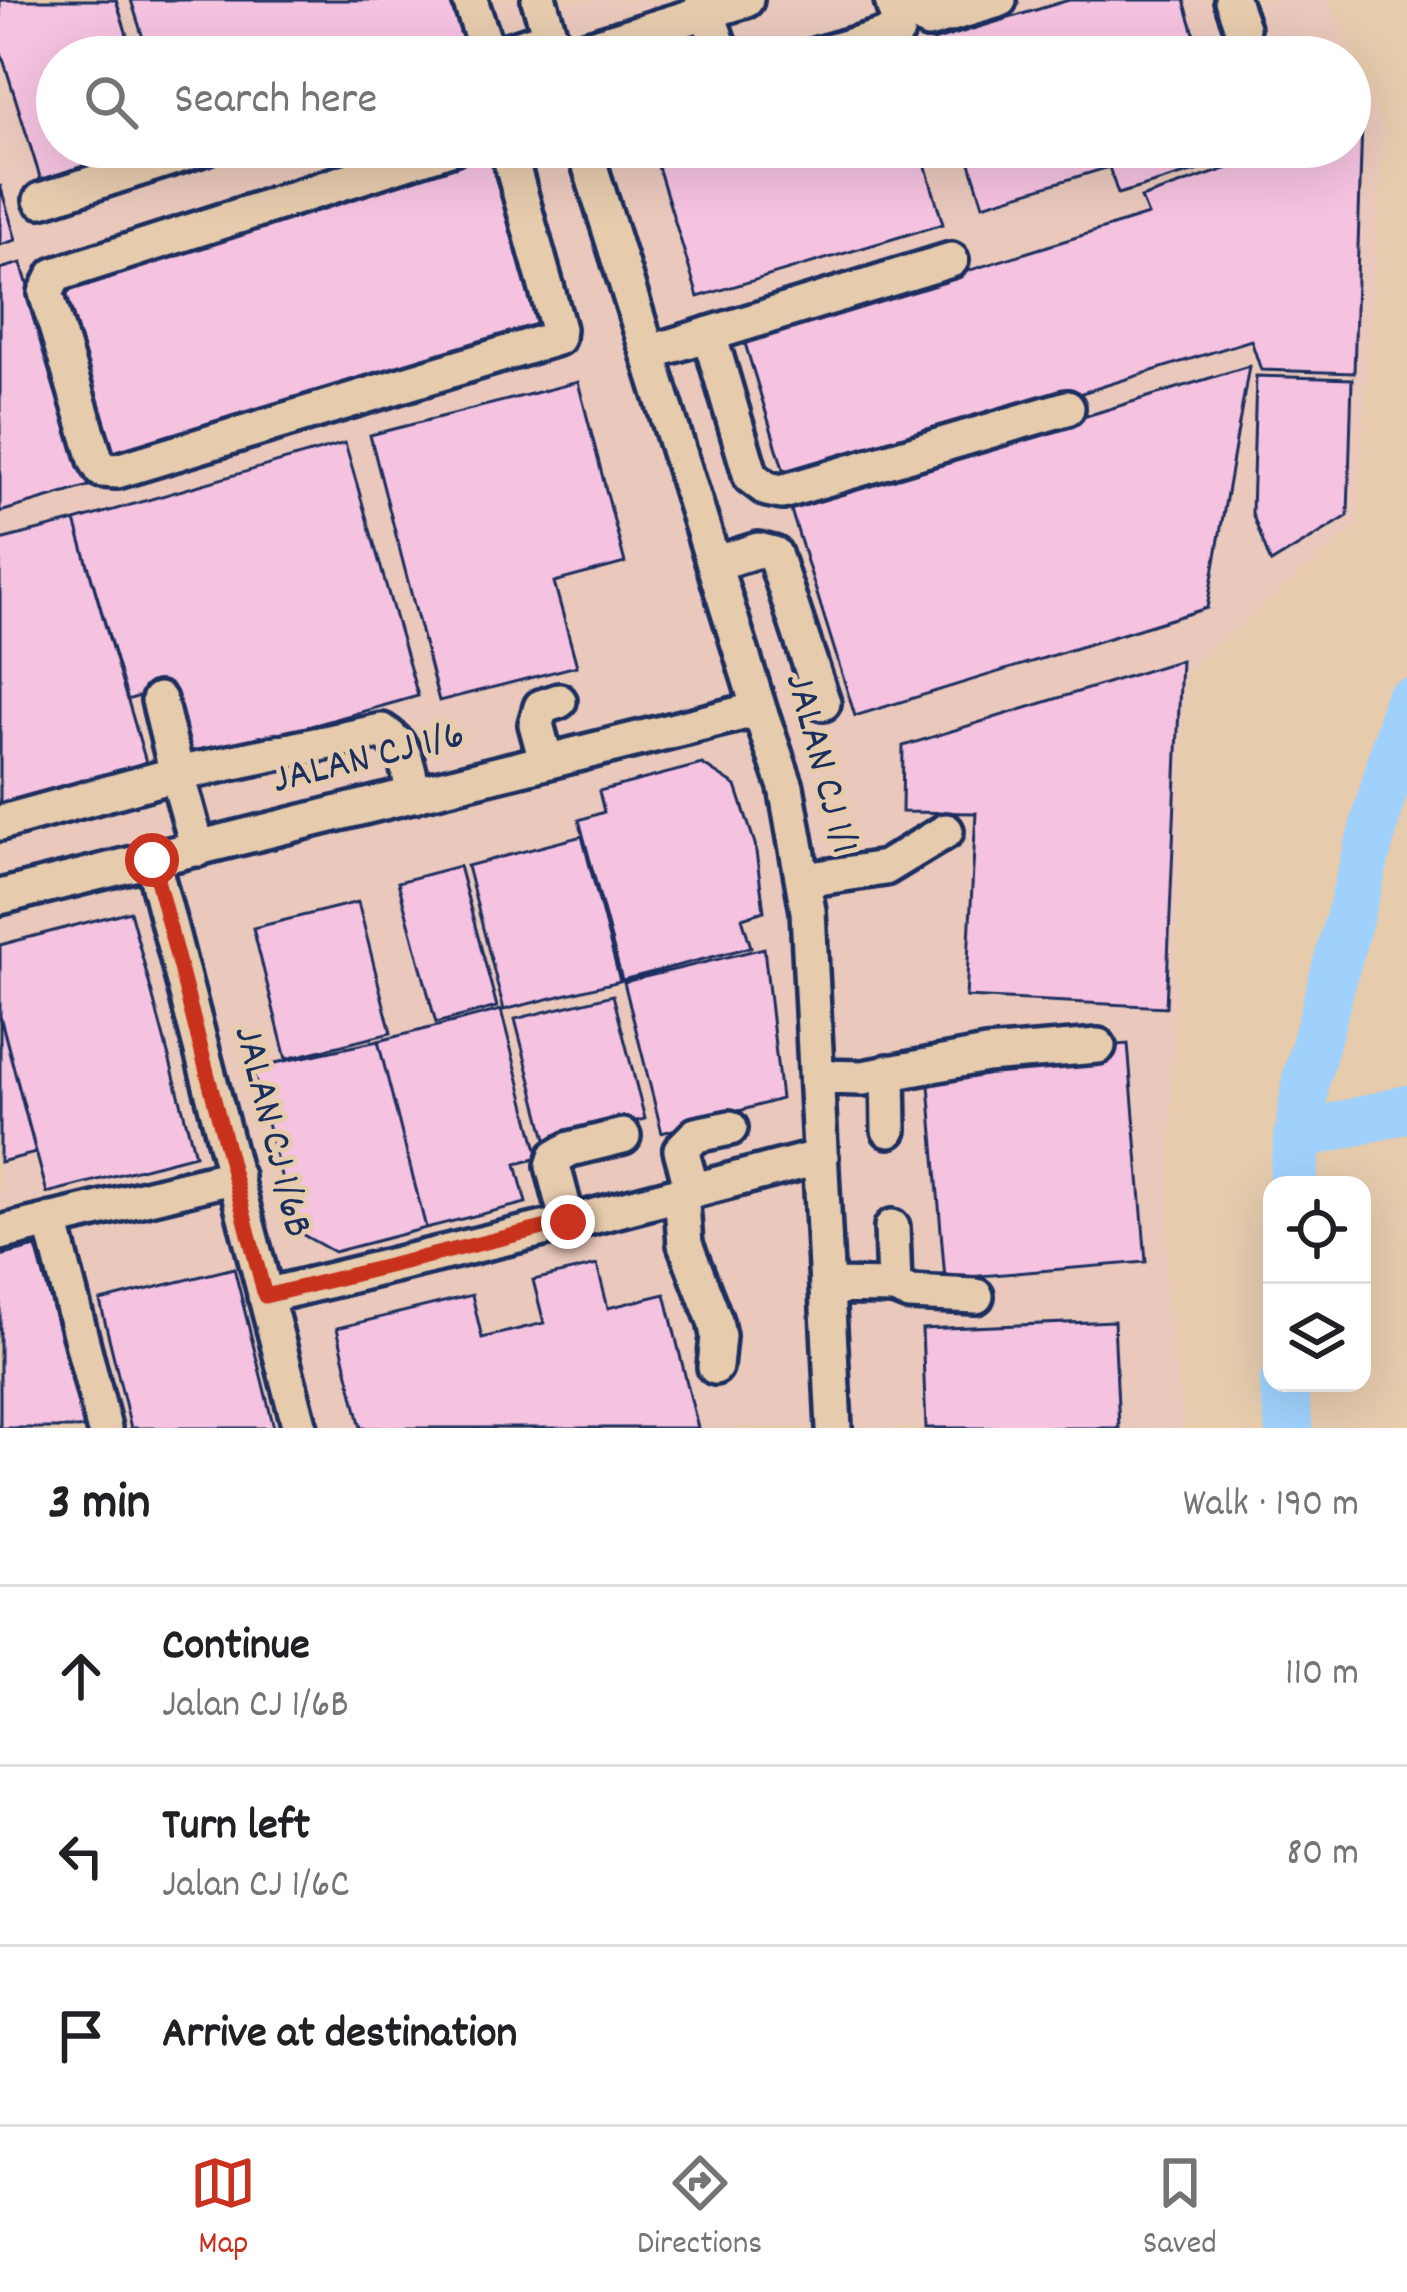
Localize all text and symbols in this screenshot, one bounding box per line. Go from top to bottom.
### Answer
search box [36,36,1371,168]
icon: search [78,69,144,135]
text: Search here [174,70,377,134]
street label: JALAN CJ 1/1 [766,667,872,861]
street label: JALAN CJ 1/6 [267,707,471,813]
route start [125,833,179,887]
street label: JALAN CJ 1/6B [215,1020,325,1244]
map controls [1263,1176,1371,1392]
button: locate [1263,1176,1371,1284]
route end [541,1195,595,1249]
button: layers [1263,1284,1371,1392]
text: 3 min [48,1470,150,1542]
text: Walk · 190 m [1183,1479,1359,1534]
text: Continue [162,1616,310,1680]
icon: ahead [48,1643,114,1709]
text: 110 m [1285,1648,1359,1703]
text: Jalan CJ 1/6B [162,1680,349,1735]
text: Turn left [162,1796,310,1860]
icon: left [48,1823,114,1889]
text: 80 m [1286,1828,1359,1883]
text: Jalan CJ 1/6C [162,1860,349,1915]
icon: arrive [48,2003,114,2069]
text: Arrive at destination [162,2004,517,2068]
tab: Map [190,2150,256,2269]
tab: Directions [637,2150,762,2269]
tab: Saved [1143,2150,1217,2269]

